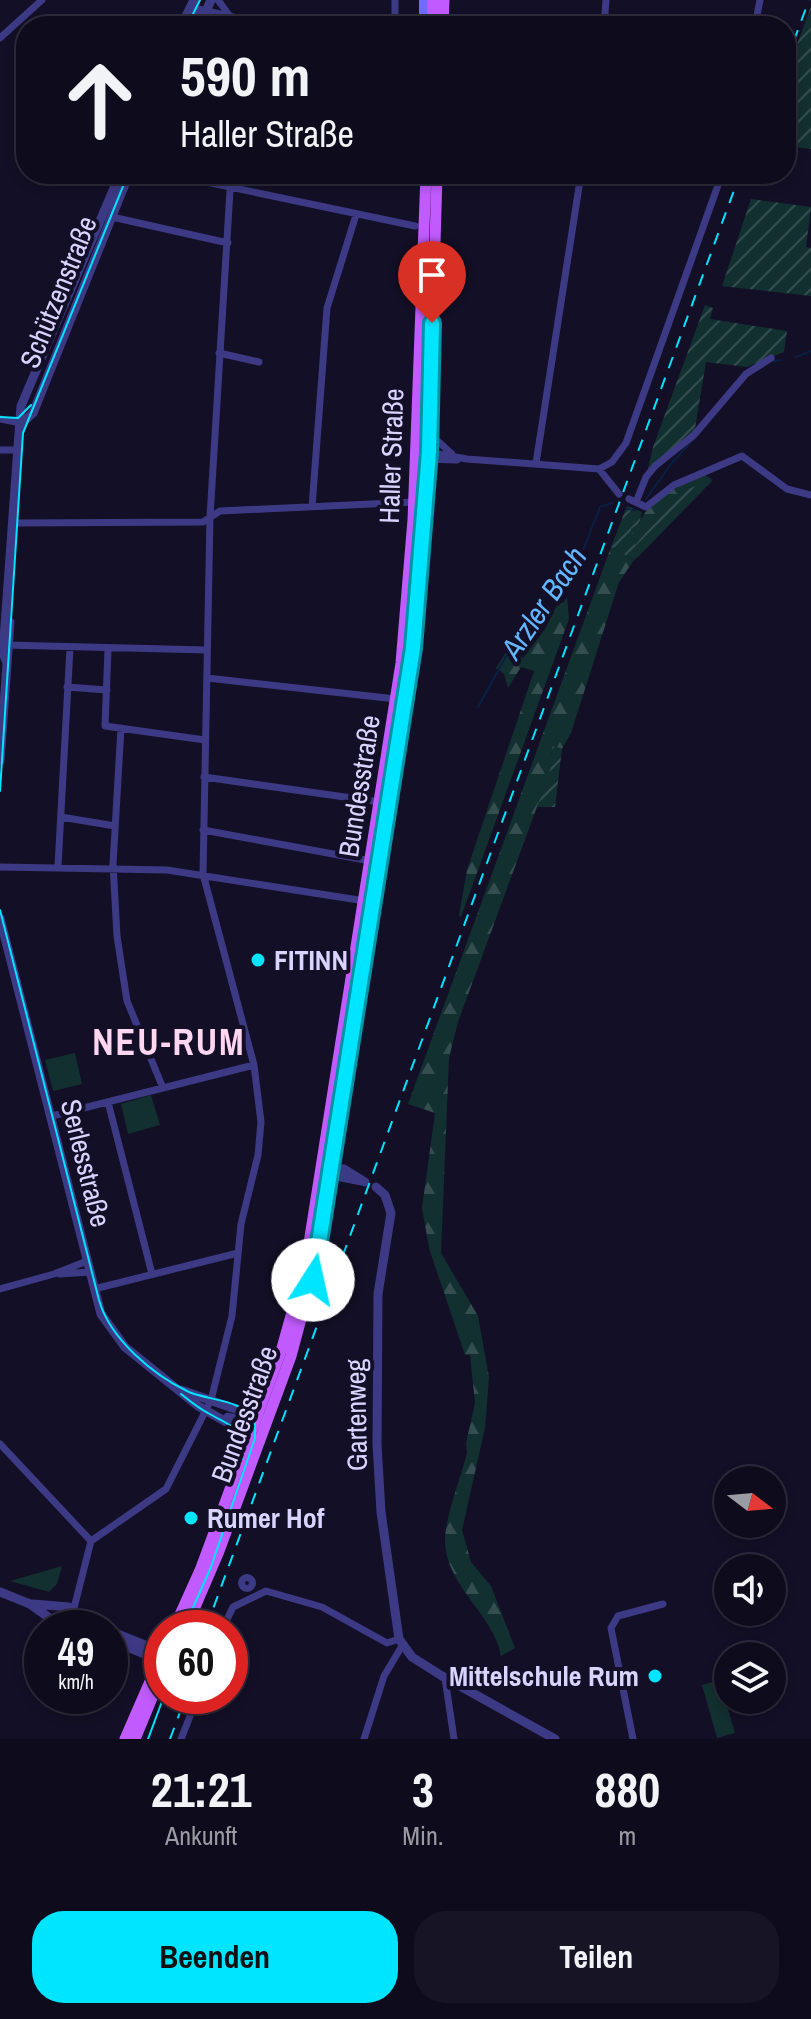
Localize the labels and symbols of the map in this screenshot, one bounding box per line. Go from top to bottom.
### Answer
street label: Schützenstraße [10,210,106,374]
pin [398,241,466,323]
street label: Haller Straße [370,388,412,524]
water label: Arzler Bach [490,539,595,668]
street label: Bundesstraße [329,712,389,860]
place label: FITINN [274,941,348,979]
marker: FITINN [249,951,267,969]
district label: NEU-RUM [92,1018,246,1066]
street label: Serlesstraße [52,1095,120,1231]
position arrow [271,1238,355,1322]
street label: Bundesstraße [202,1340,286,1488]
street label: Gartenweg [336,1358,376,1471]
north arrow [714,1466,786,1538]
place label: Rumer Hof [207,1499,325,1537]
marker: Rumer Hof [182,1509,200,1527]
speed limit sign: 60 [144,1610,248,1714]
place label: Mittelschule Rum [449,1657,639,1695]
marker: Mittelschule Rum [646,1667,664,1685]

